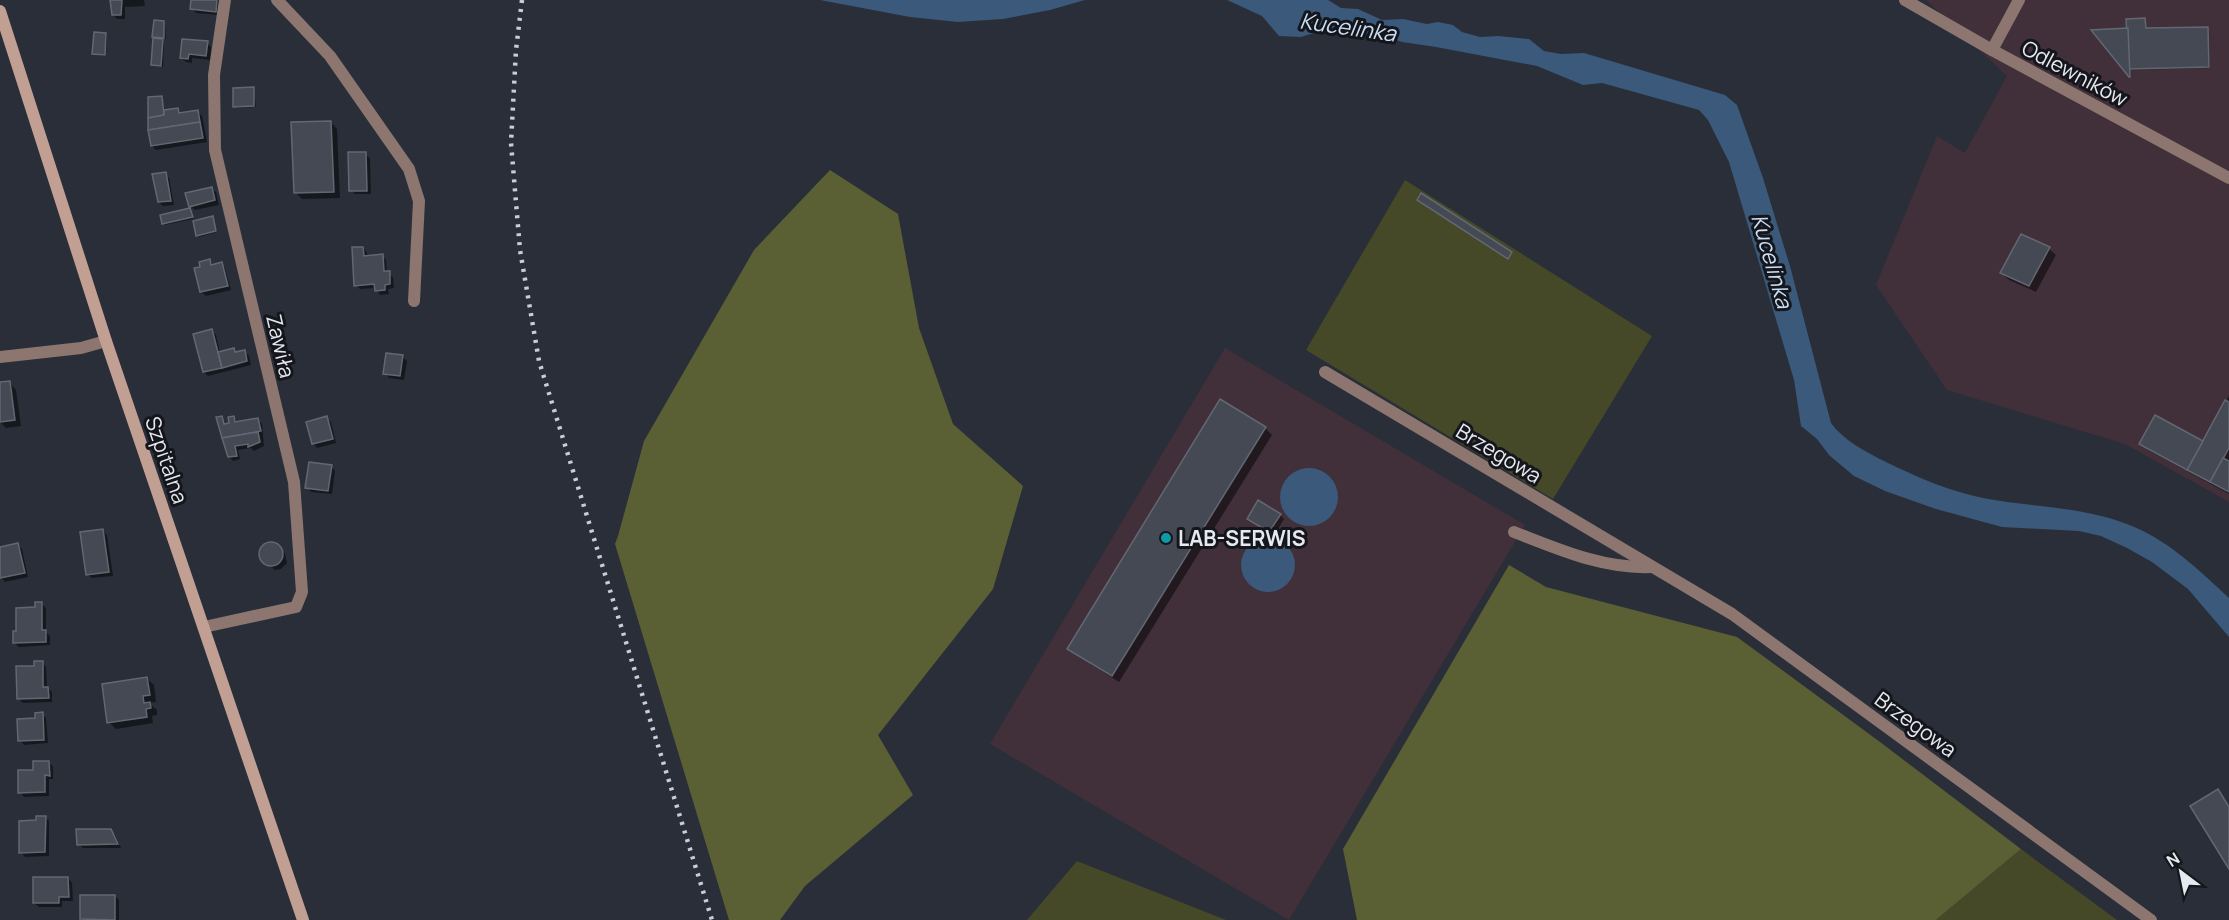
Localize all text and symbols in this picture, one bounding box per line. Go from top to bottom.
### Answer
water label: Kucelinka [1298,5,1400,49]
street label: Odlewników [2017,33,2133,113]
water label: Kucelinka [1744,210,1800,313]
street label: Zawiła [260,312,302,380]
street label: Szpitalna [139,413,195,507]
street label: Brzegowa [1451,417,1547,489]
place label: LAB-SERWIS [1178,524,1306,552]
marker: LAB-SERWIS [1159,531,1173,545]
street label: Brzegowa [1870,685,1962,763]
north arrow [2151,842,2211,902]
text: N [2162,847,2184,872]

